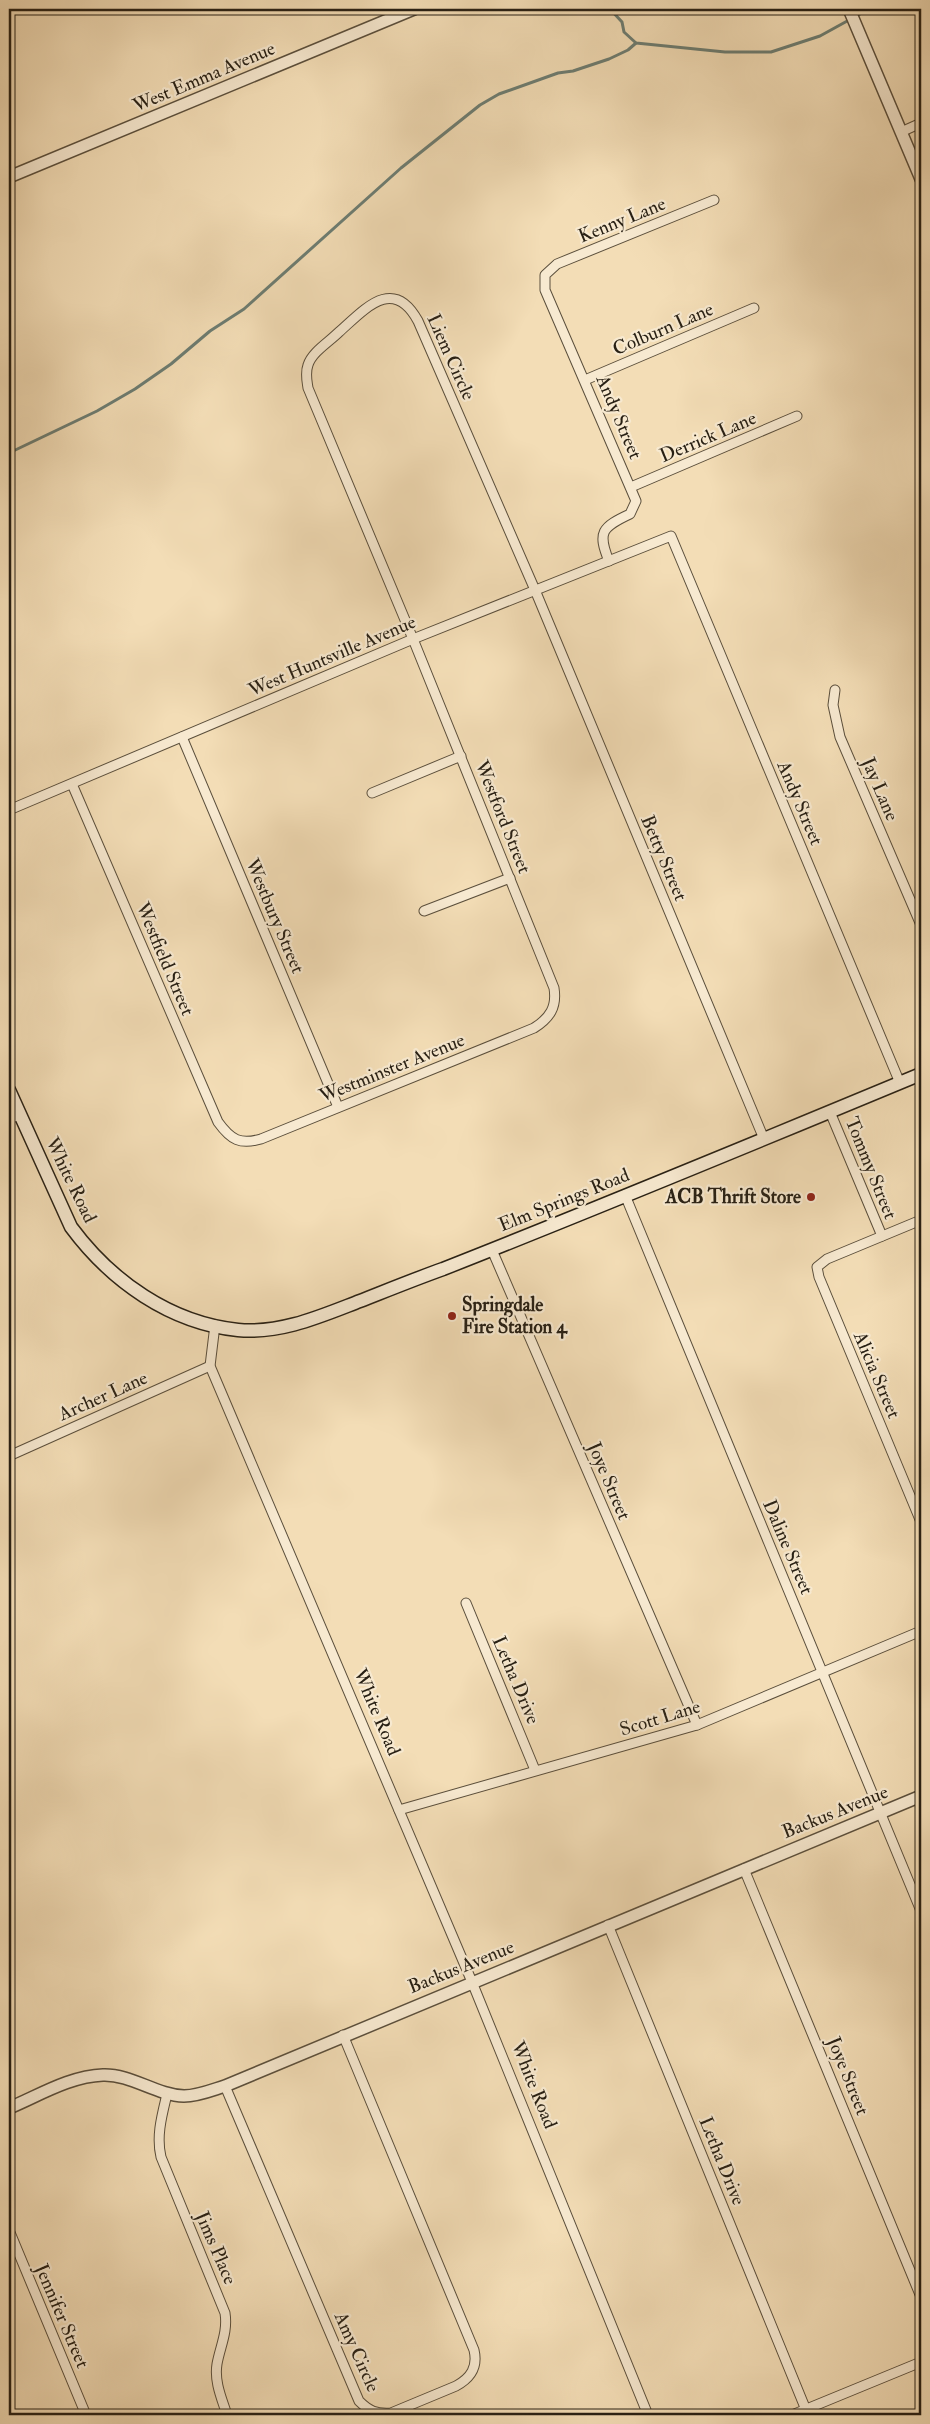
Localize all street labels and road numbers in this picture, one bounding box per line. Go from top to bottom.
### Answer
street label: West Emma Avenue [128,36,279,118]
street label: Kenny Lane [575,192,669,248]
street label: Colburn Lane [609,297,717,361]
street label: Liem Circle [421,310,481,404]
street label: Andy Street [590,370,647,463]
street label: Derrick Lane [656,406,760,468]
street label: West Huntsville Avenue [244,610,419,703]
street label: Jay Lane [856,753,904,824]
street label: Westford Street [469,756,537,877]
street label: Andy Street [771,756,828,849]
street label: Betty Street [635,811,693,905]
street label: Westbury Street [240,854,310,977]
street label: Westfield Street [130,898,200,1019]
street label: Westminster Avenue [315,1028,468,1108]
street label: Tommy Street [840,1113,902,1223]
street label: White Road [40,1132,102,1227]
street label: Elm Springs Road [495,1163,634,1238]
street label: Alicia Street [848,1327,906,1422]
street label: Archer Lane [54,1366,151,1427]
street label: Joye Street [581,1437,636,1524]
street label: Daline Street [757,1496,819,1598]
street label: Letha Drive [487,1632,545,1728]
street label: White Road [348,1664,406,1760]
street label: Scott Lane [617,1694,703,1742]
street label: Backus Avenue [778,1780,892,1844]
street label: Backus Avenue [404,1935,518,1999]
street label: Joye Street [821,2032,875,2119]
street label: White Road [505,2037,563,2133]
street label: Letha Drive [693,2113,751,2209]
street label: Jims Place [189,2207,242,2288]
street label: Jennifer Street [29,2259,95,2372]
street label: Amy Circle [328,2307,385,2396]

